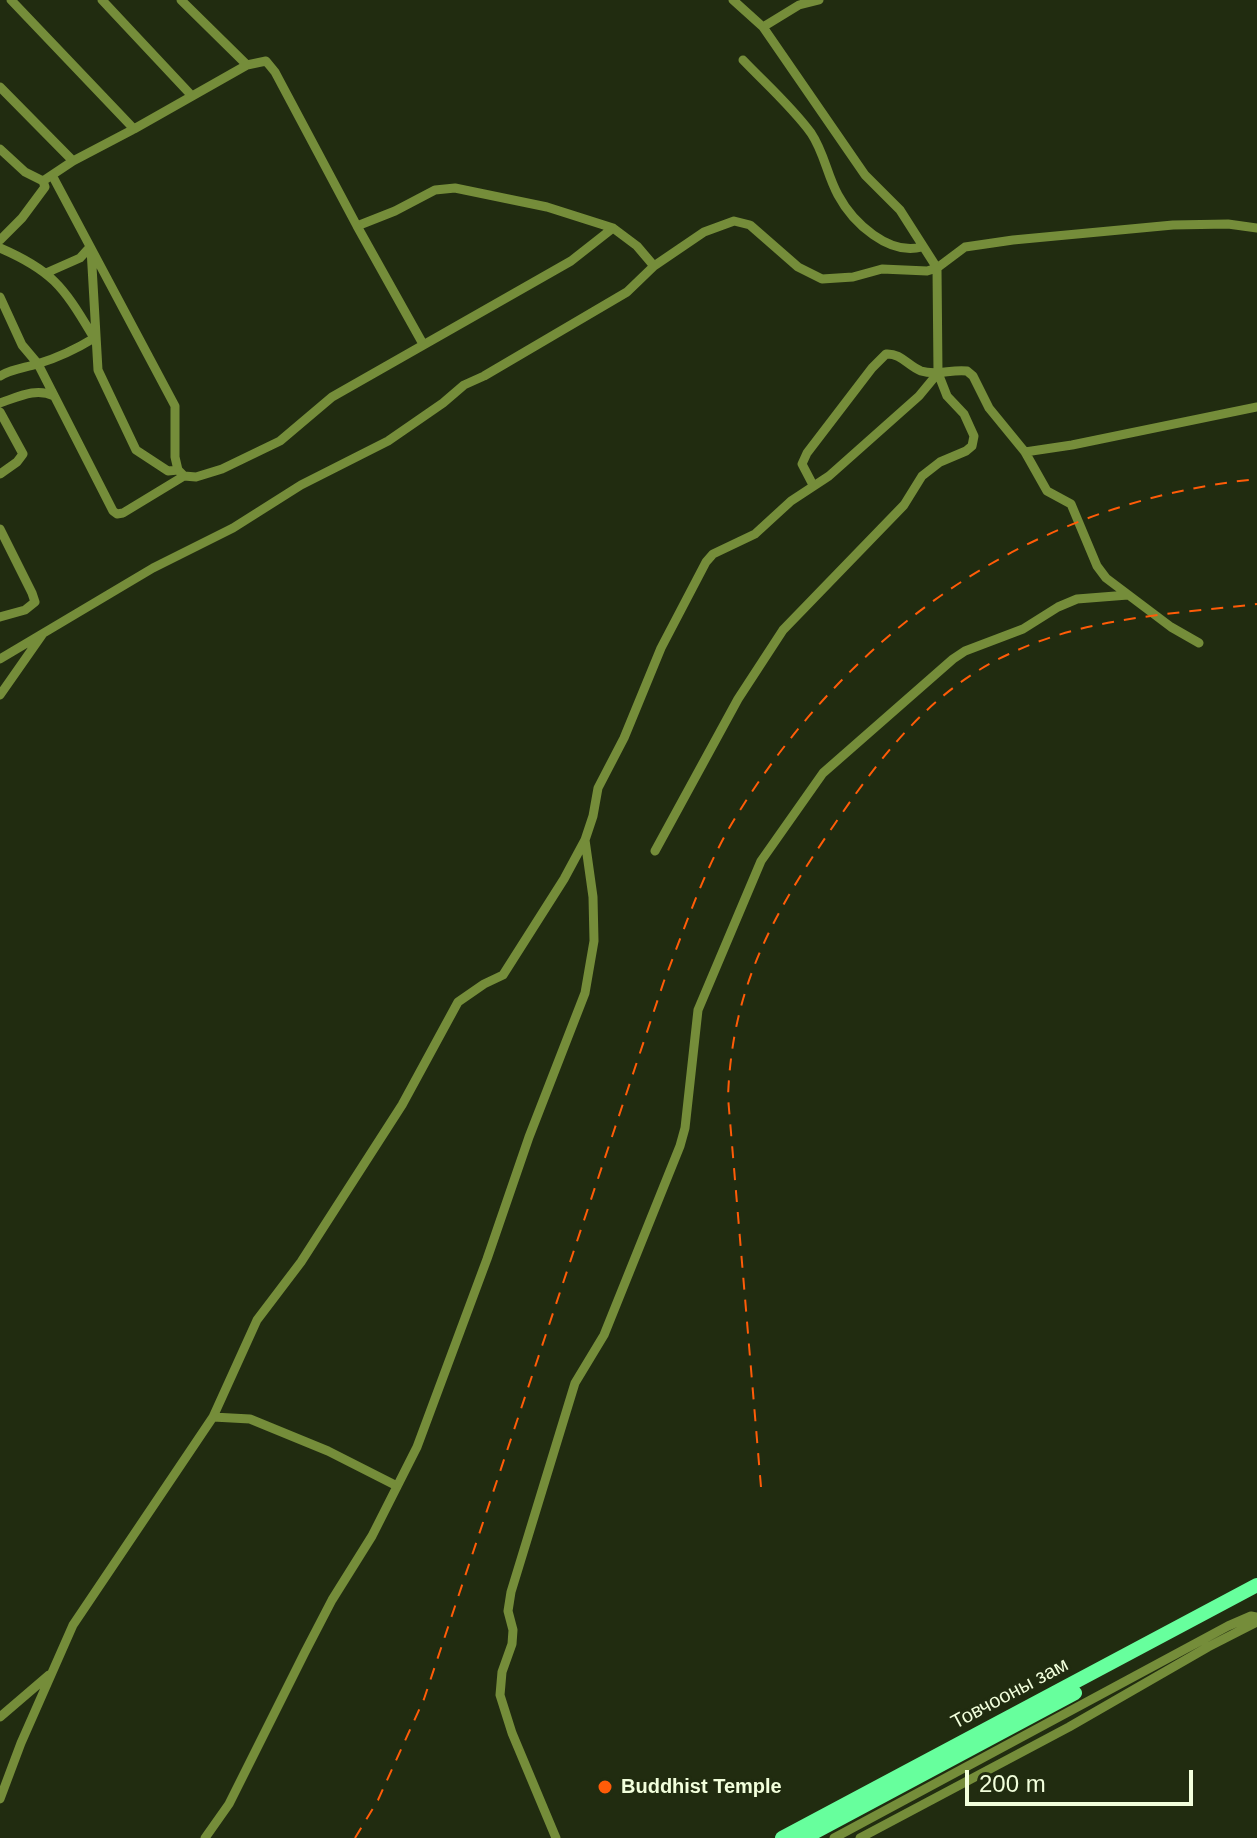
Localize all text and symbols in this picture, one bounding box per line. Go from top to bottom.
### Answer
street label: Товчооны зам [947,1653,1073,1735]
scale bar [969,1754,1197,1804]
text: 200 m [979,1770,1046,1797]
place label: Buddhist Temple [621,1775,782,1799]
marker: Buddhist Temple [596,1778,614,1796]

